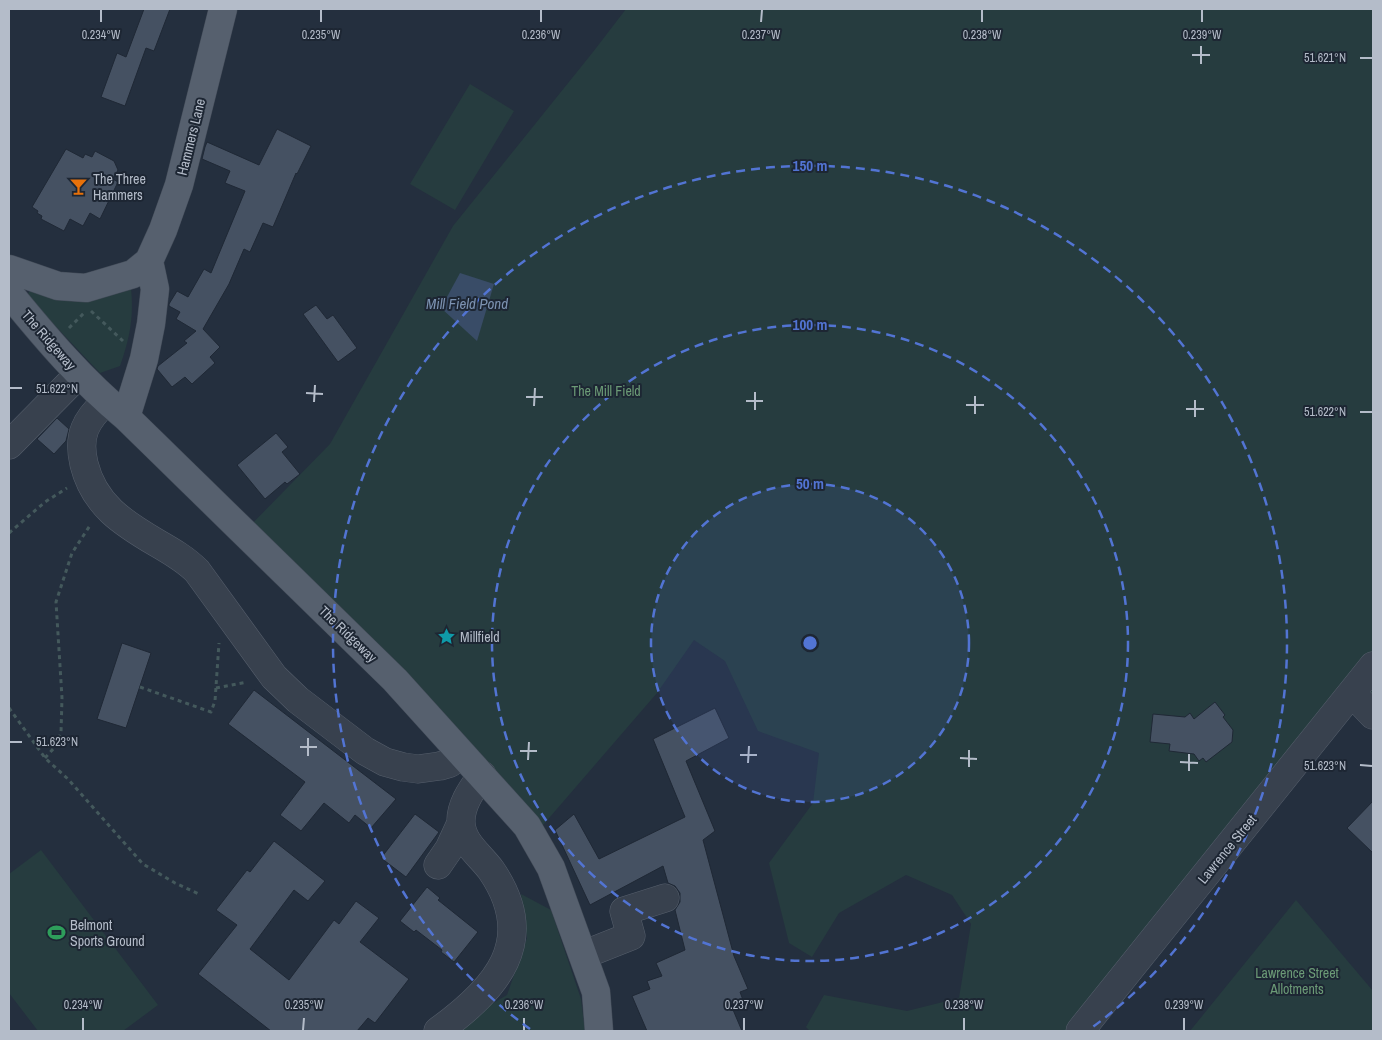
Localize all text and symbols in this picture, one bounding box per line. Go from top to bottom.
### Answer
text: 0.234°W [82,27,121,43]
text: 0.235°W [302,27,341,43]
text: 0.236°W [522,27,561,43]
text: 0.237°W [742,27,781,43]
text: 0.238°W [963,27,1002,43]
text: 0.239°W [1183,27,1222,43]
text: 51.621°N [1304,50,1346,66]
street label: Hammers Lane [173,97,209,177]
text: 150 m [793,155,827,176]
place label: The Three Hammers [93,170,146,204]
bar icon: The Three Hammers [69,177,89,197]
water label: Mill Field Pond [426,293,508,314]
street label: The Ridgeway [18,306,80,374]
text: 100 m [793,314,827,335]
text: 51.622°N [36,381,78,397]
park label: The Mill Field [571,382,641,400]
text: 51.622°N [1304,404,1346,420]
text: 50 m [796,473,824,494]
street label: The Ridgeway [315,602,381,666]
place icon: Millfield [436,627,456,647]
place label: Millfield [460,628,500,646]
centre of rings [801,634,819,652]
text: 51.623°N [36,734,78,750]
text: 51.623°N [1304,758,1346,774]
street label: Lawrence Street [1194,811,1260,887]
place label: Belmont Sports Ground [70,916,145,950]
sports icon: Belmont Sports Ground [46,923,66,943]
park label: Lawrence Street Allotments [1255,964,1339,998]
text: 0.234°W [64,997,103,1013]
text: 0.235°W [285,997,324,1013]
text: 0.236°W [505,997,544,1013]
text: 0.237°W [725,997,764,1013]
text: 0.238°W [945,997,984,1013]
text: 0.239°W [1165,997,1204,1013]

